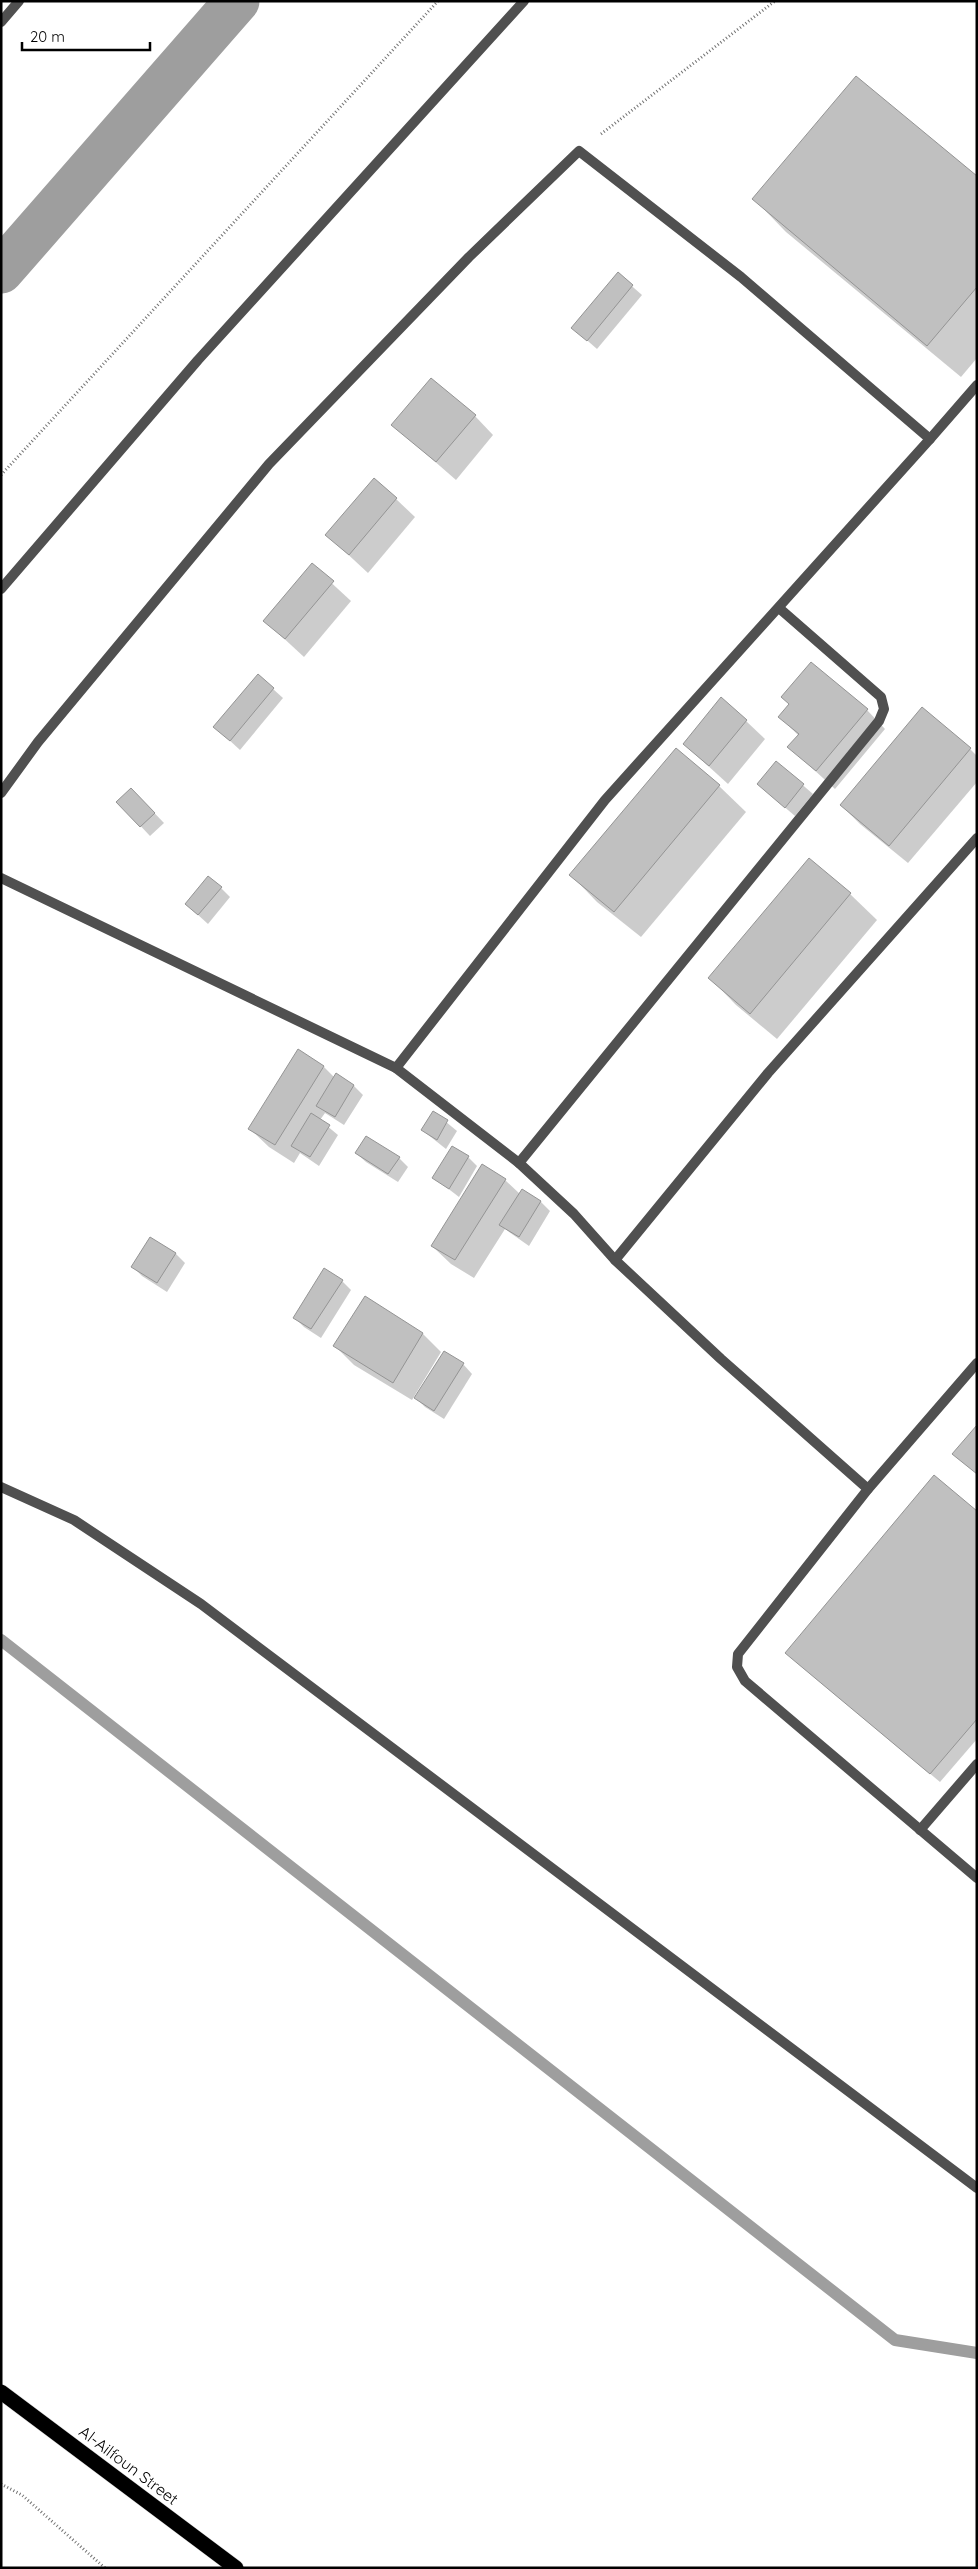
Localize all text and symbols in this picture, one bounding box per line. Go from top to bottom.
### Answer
scale bar [22,20,150,52]
text: 20 m [30,27,65,46]
street label: Al-Ailfoun Street [75,2421,183,2509]

